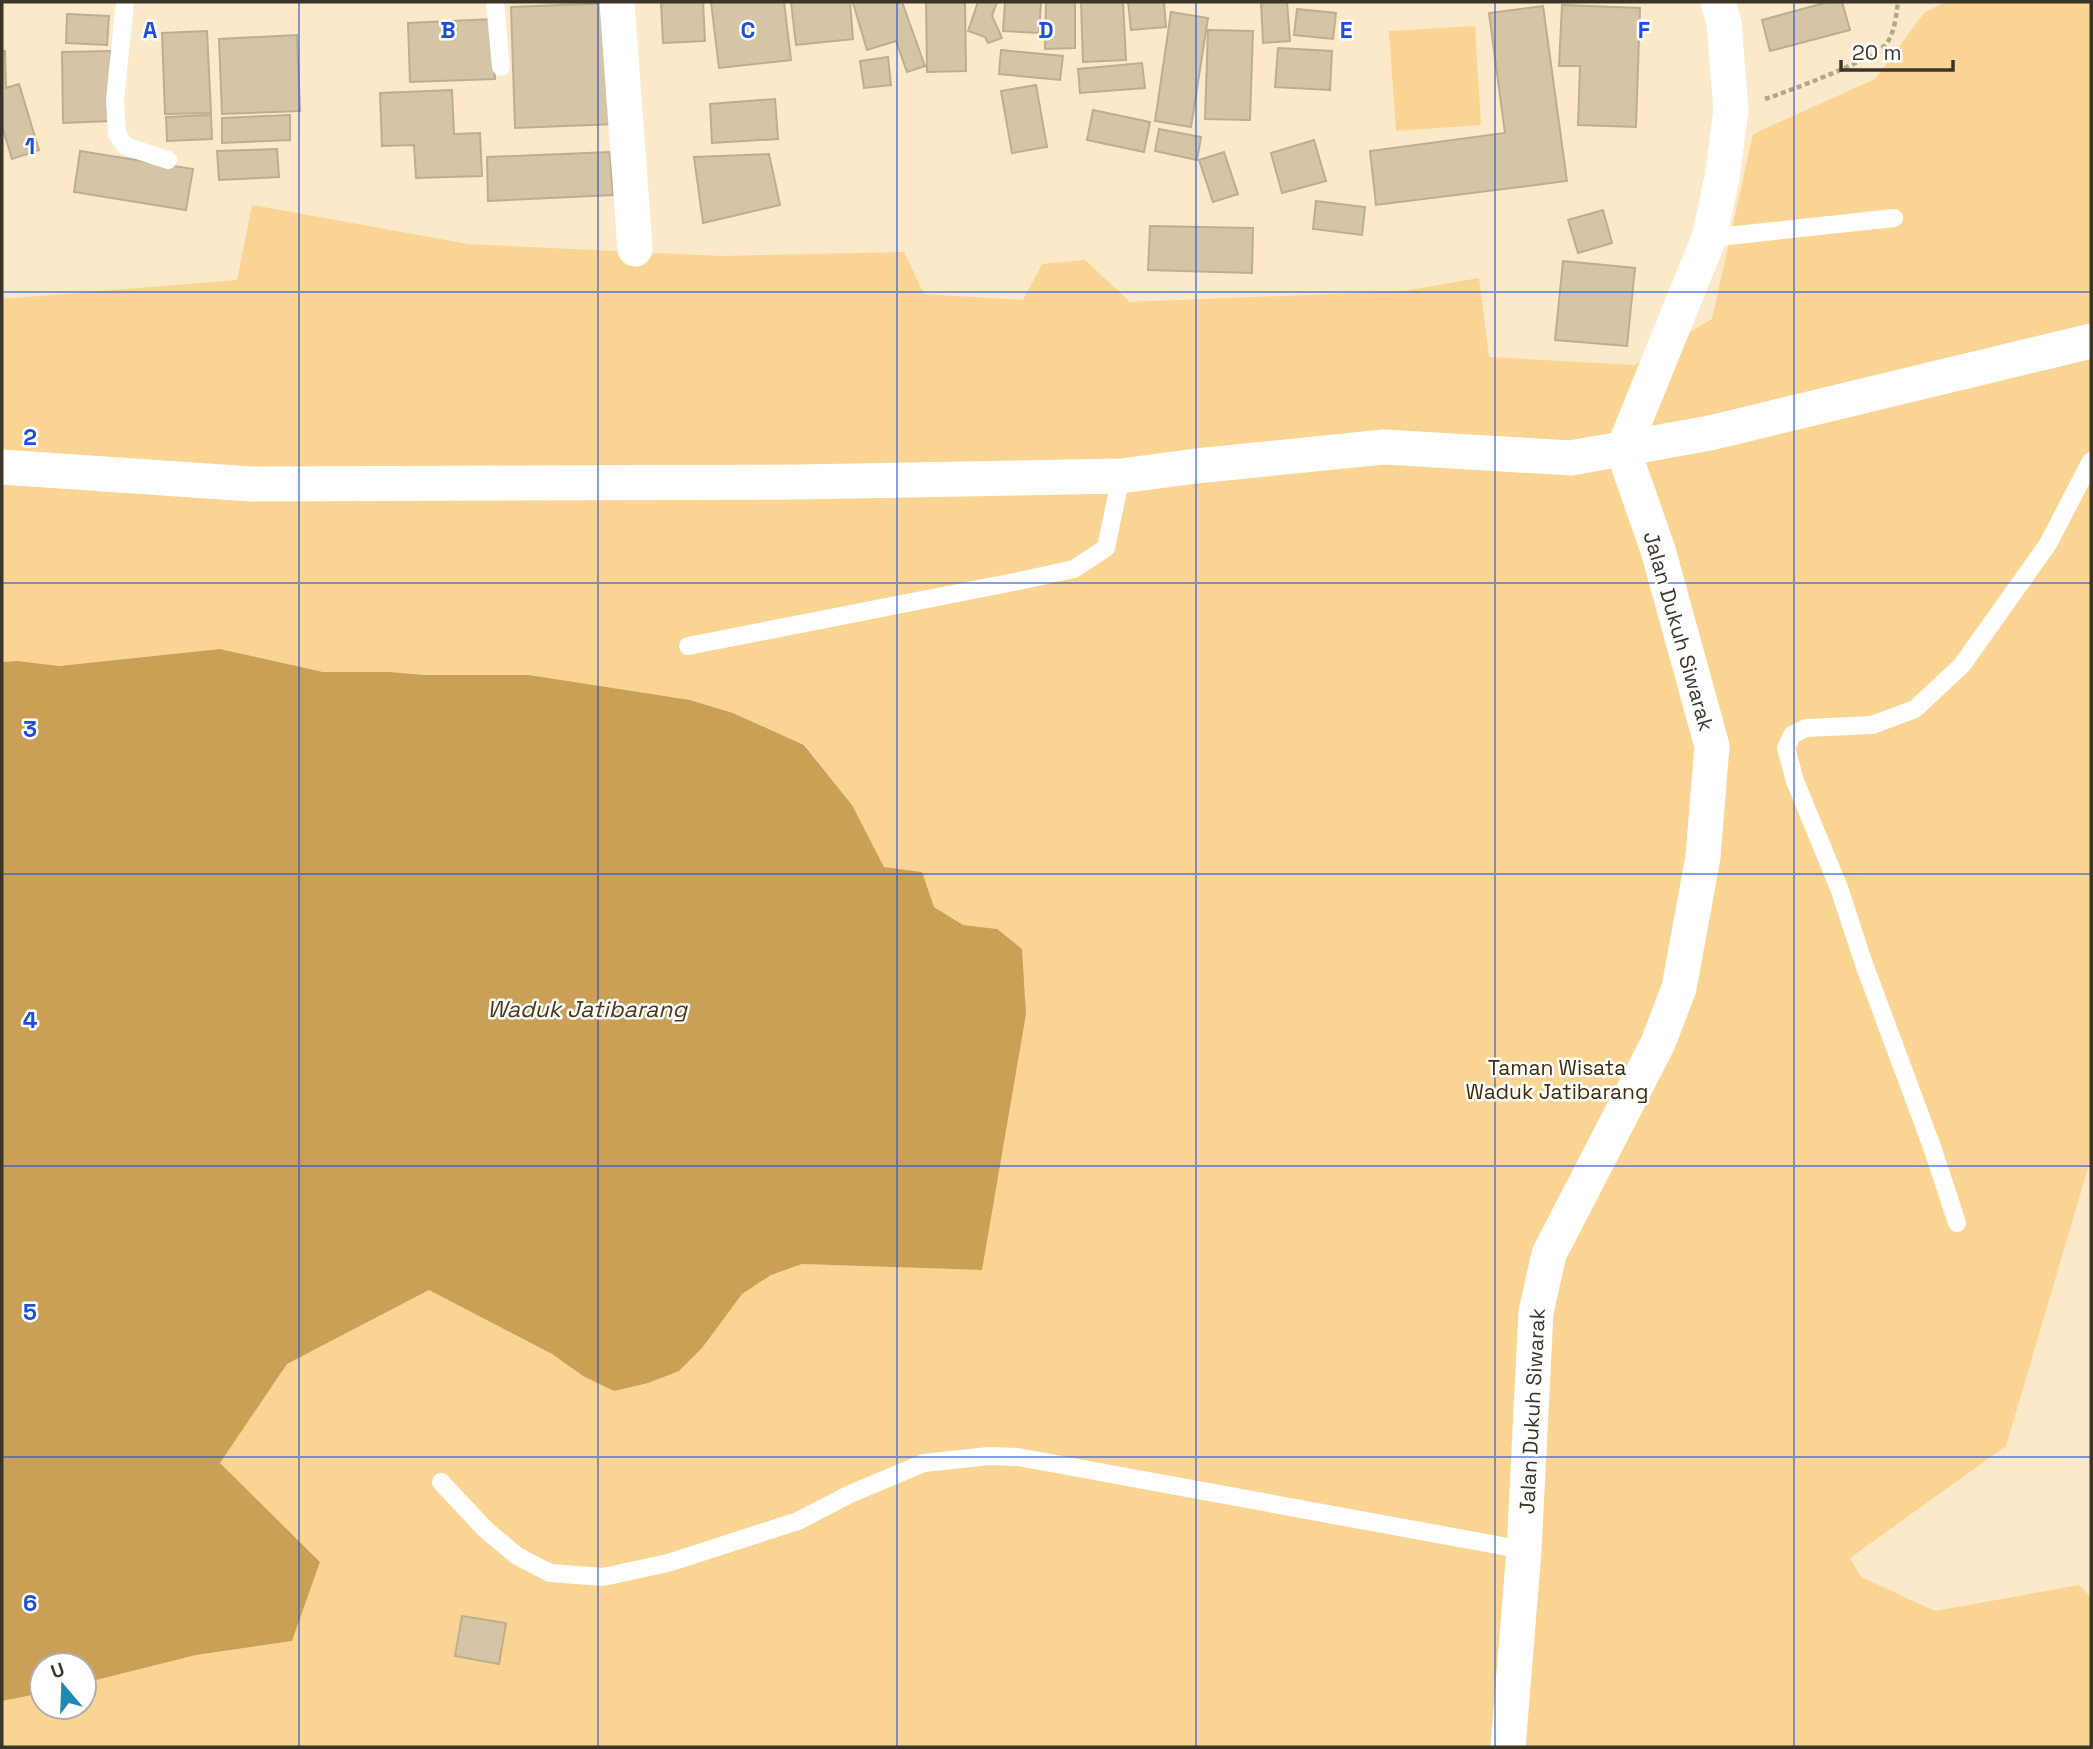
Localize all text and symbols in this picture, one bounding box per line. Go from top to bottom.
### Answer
text: A [143,15,158,45]
text: B [440,15,456,45]
text: C [741,15,755,45]
text: D [1038,15,1054,45]
text: E [1340,15,1352,45]
text: F [1638,15,1650,45]
scale bar [1841,28,1953,72]
text: 20 m [1852,39,1902,66]
text: 1 [25,131,35,161]
text: 2 [23,422,37,452]
street label: Jalan Dukuh Siwarak [1638,528,1720,734]
text: 3 [23,714,37,744]
water label: Waduk Jatibarang [487,994,688,1024]
text: 4 [23,1005,38,1035]
park label: Taman Wisata Waduk Jatibarang [1466,1054,1648,1105]
text: 5 [23,1297,37,1327]
street label: Jalan Dukuh Siwarak [1513,1307,1551,1515]
text: 6 [23,1588,37,1618]
north arrow [28,1651,98,1721]
text: U [48,1656,68,1684]

